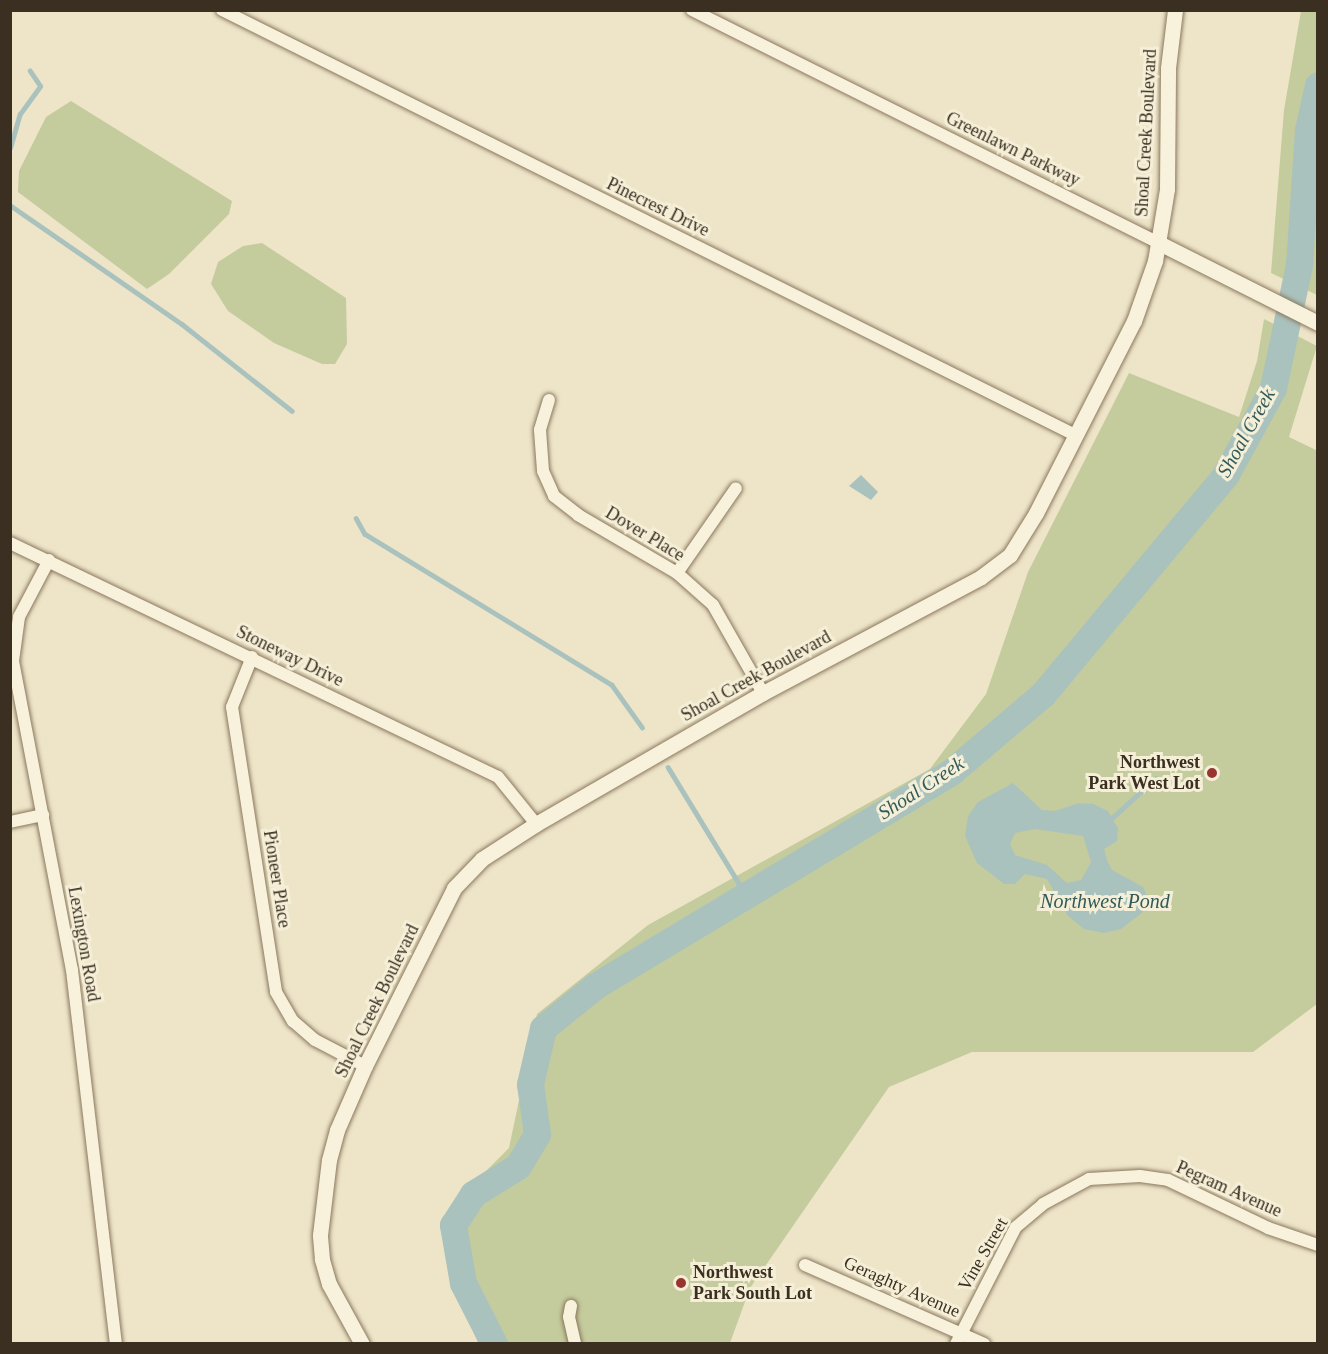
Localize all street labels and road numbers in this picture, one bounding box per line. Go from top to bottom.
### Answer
street label: Shoal Creek Boulevard [1131,49,1161,217]
street label: Greenlawn Parkway [942,107,1084,191]
street label: Pinecrest Drive [603,173,713,241]
street label: Dover Place [602,502,688,566]
street label: Stoneway Drive [233,621,347,691]
street label: Shoal Creek Boulevard [677,626,835,726]
street label: Pioneer Place [259,829,295,929]
street label: Lexington Road [63,885,105,1003]
street label: Shoal Creek Boulevard [330,921,424,1081]
street label: Pegram Avenue [1172,1156,1286,1222]
street label: Vine Street [954,1214,1012,1294]
street label: Geraghty Avenue [840,1251,964,1323]

